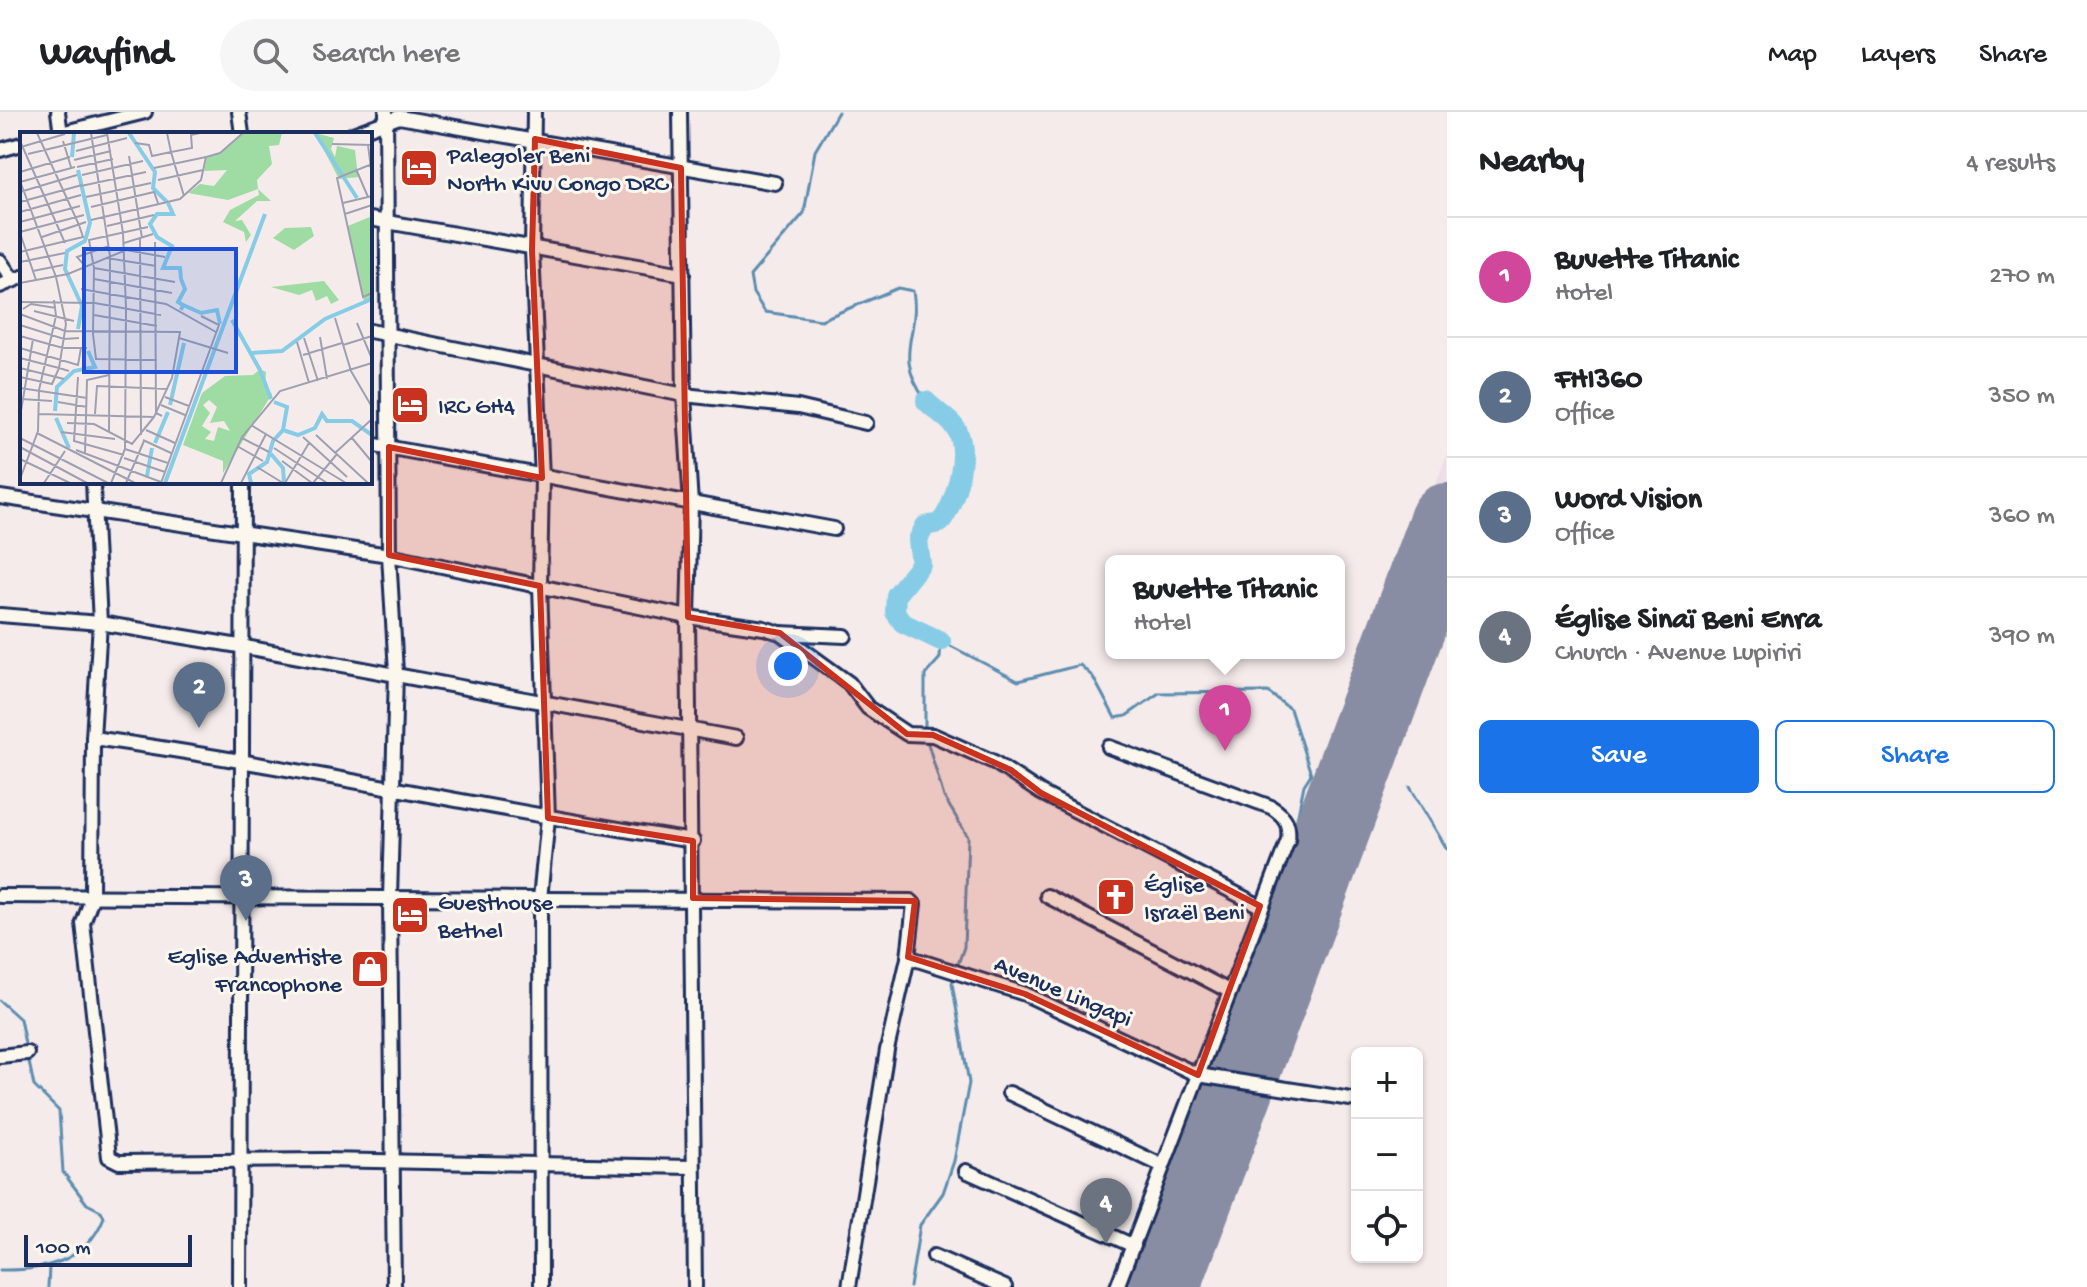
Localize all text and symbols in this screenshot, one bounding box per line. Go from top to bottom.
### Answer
search box [220,19,780,91]
text: Wayfind [40,33,172,77]
icon: search [248,33,292,77]
text: Search here [312,38,460,73]
text: Map [1768,39,1817,72]
text: Layers [1861,39,1935,72]
text: Share [1979,39,2047,72]
inset map [20,132,372,484]
place label: Palegoler Beni North Kivu Congo DRC [446,143,670,200]
text: Nearby [1479,144,1584,184]
hotel icon: Palegoler Beni North Kivu Congo DRC [398,147,440,189]
text: 4 results [1966,149,2055,180]
text: Buvette Titanic [1555,244,1738,279]
text: 1 [1500,262,1510,293]
text: 270 m [1989,262,2055,293]
text: Hotel [1555,279,1613,310]
text: FHI360 [1555,364,1643,399]
text: 2 [1499,382,1511,413]
text: 350 m [1988,382,2055,413]
hotel icon: IRC GH4 [389,384,431,426]
place label: IRC GH4 [438,394,516,423]
text: Office [1555,399,1614,430]
text: Word Vision [1555,484,1702,519]
text: 3 [1498,502,1512,533]
text: 360 m [1989,502,2055,533]
text: Office [1555,519,1614,550]
popup [1105,555,1345,659]
text: Buvette Titanic [1133,574,1317,609]
text: Église Sinaï Beni Enra [1555,604,1821,639]
text: Hotel [1133,609,1192,640]
text: 4 [1499,622,1511,653]
text: 390 m [1989,622,2055,653]
text: Church · Avenue Lupiriri [1555,639,1802,670]
your location [768,646,808,686]
pin: 2 [173,662,225,728]
pin: 1 [1199,685,1251,751]
button: Save [1479,720,1759,793]
button: Share [1775,720,2055,793]
pin: 3 [220,855,272,921]
place label: Église Israël Beni [1144,872,1245,929]
church icon: Église Israël Beni [1095,876,1137,918]
place label: Guesthouse Bethel [437,890,554,947]
hotel icon: Guesthouse Bethel [389,894,431,936]
place label: Eglise Adventiste Francophone [167,944,343,1001]
shop icon: Eglise Adventiste Francophone [349,948,391,990]
street label: Avenue Lingapi [989,951,1136,1035]
map controls [1351,1047,1423,1263]
button: + [1351,1047,1423,1119]
button: − [1351,1119,1423,1191]
pin: 4 [1080,1178,1132,1244]
button: locate [1351,1191,1423,1263]
scale bar [24,1231,192,1267]
text: 100 m [36,1236,91,1262]

